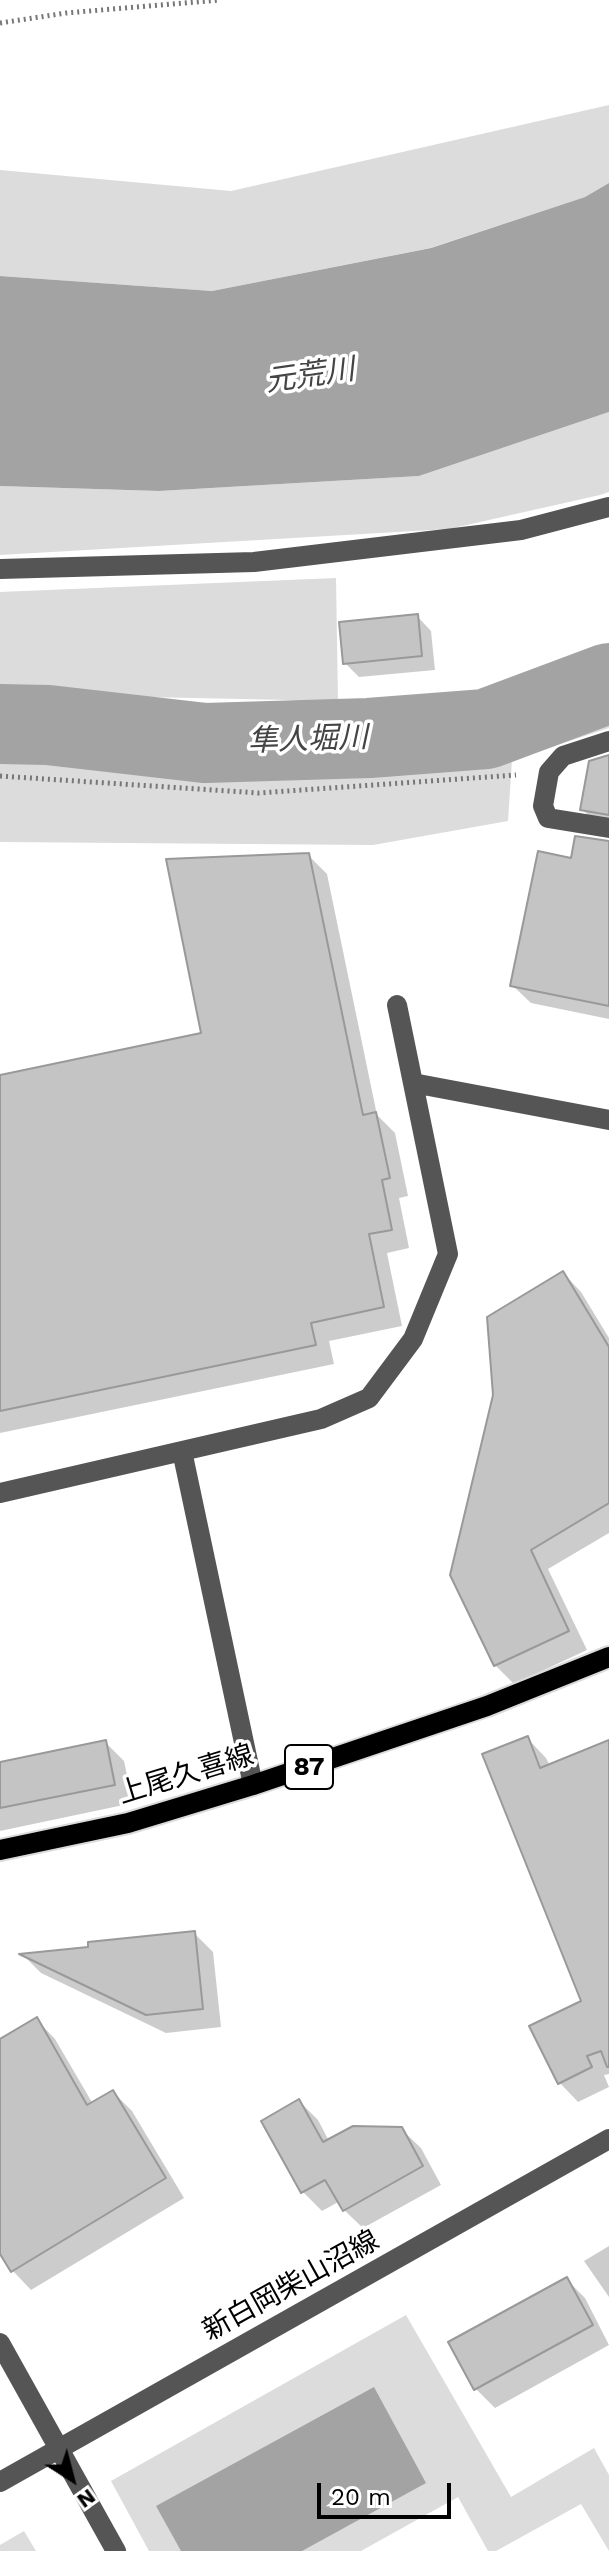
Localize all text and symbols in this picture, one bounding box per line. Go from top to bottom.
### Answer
water label: 元荒川 [263,352,357,400]
water label: 隼人堀川 [247,720,369,760]
street label: 上尾久喜線 [114,1738,258,1812]
road number: 87 [285,1745,333,1789]
street label: 新白岡柴山沼線 [197,2224,385,2348]
north arrow [32,2439,112,2519]
scale bar [321,2467,455,2517]
text: 20 m [331,2483,391,2511]
text: N [72,2484,100,2514]

